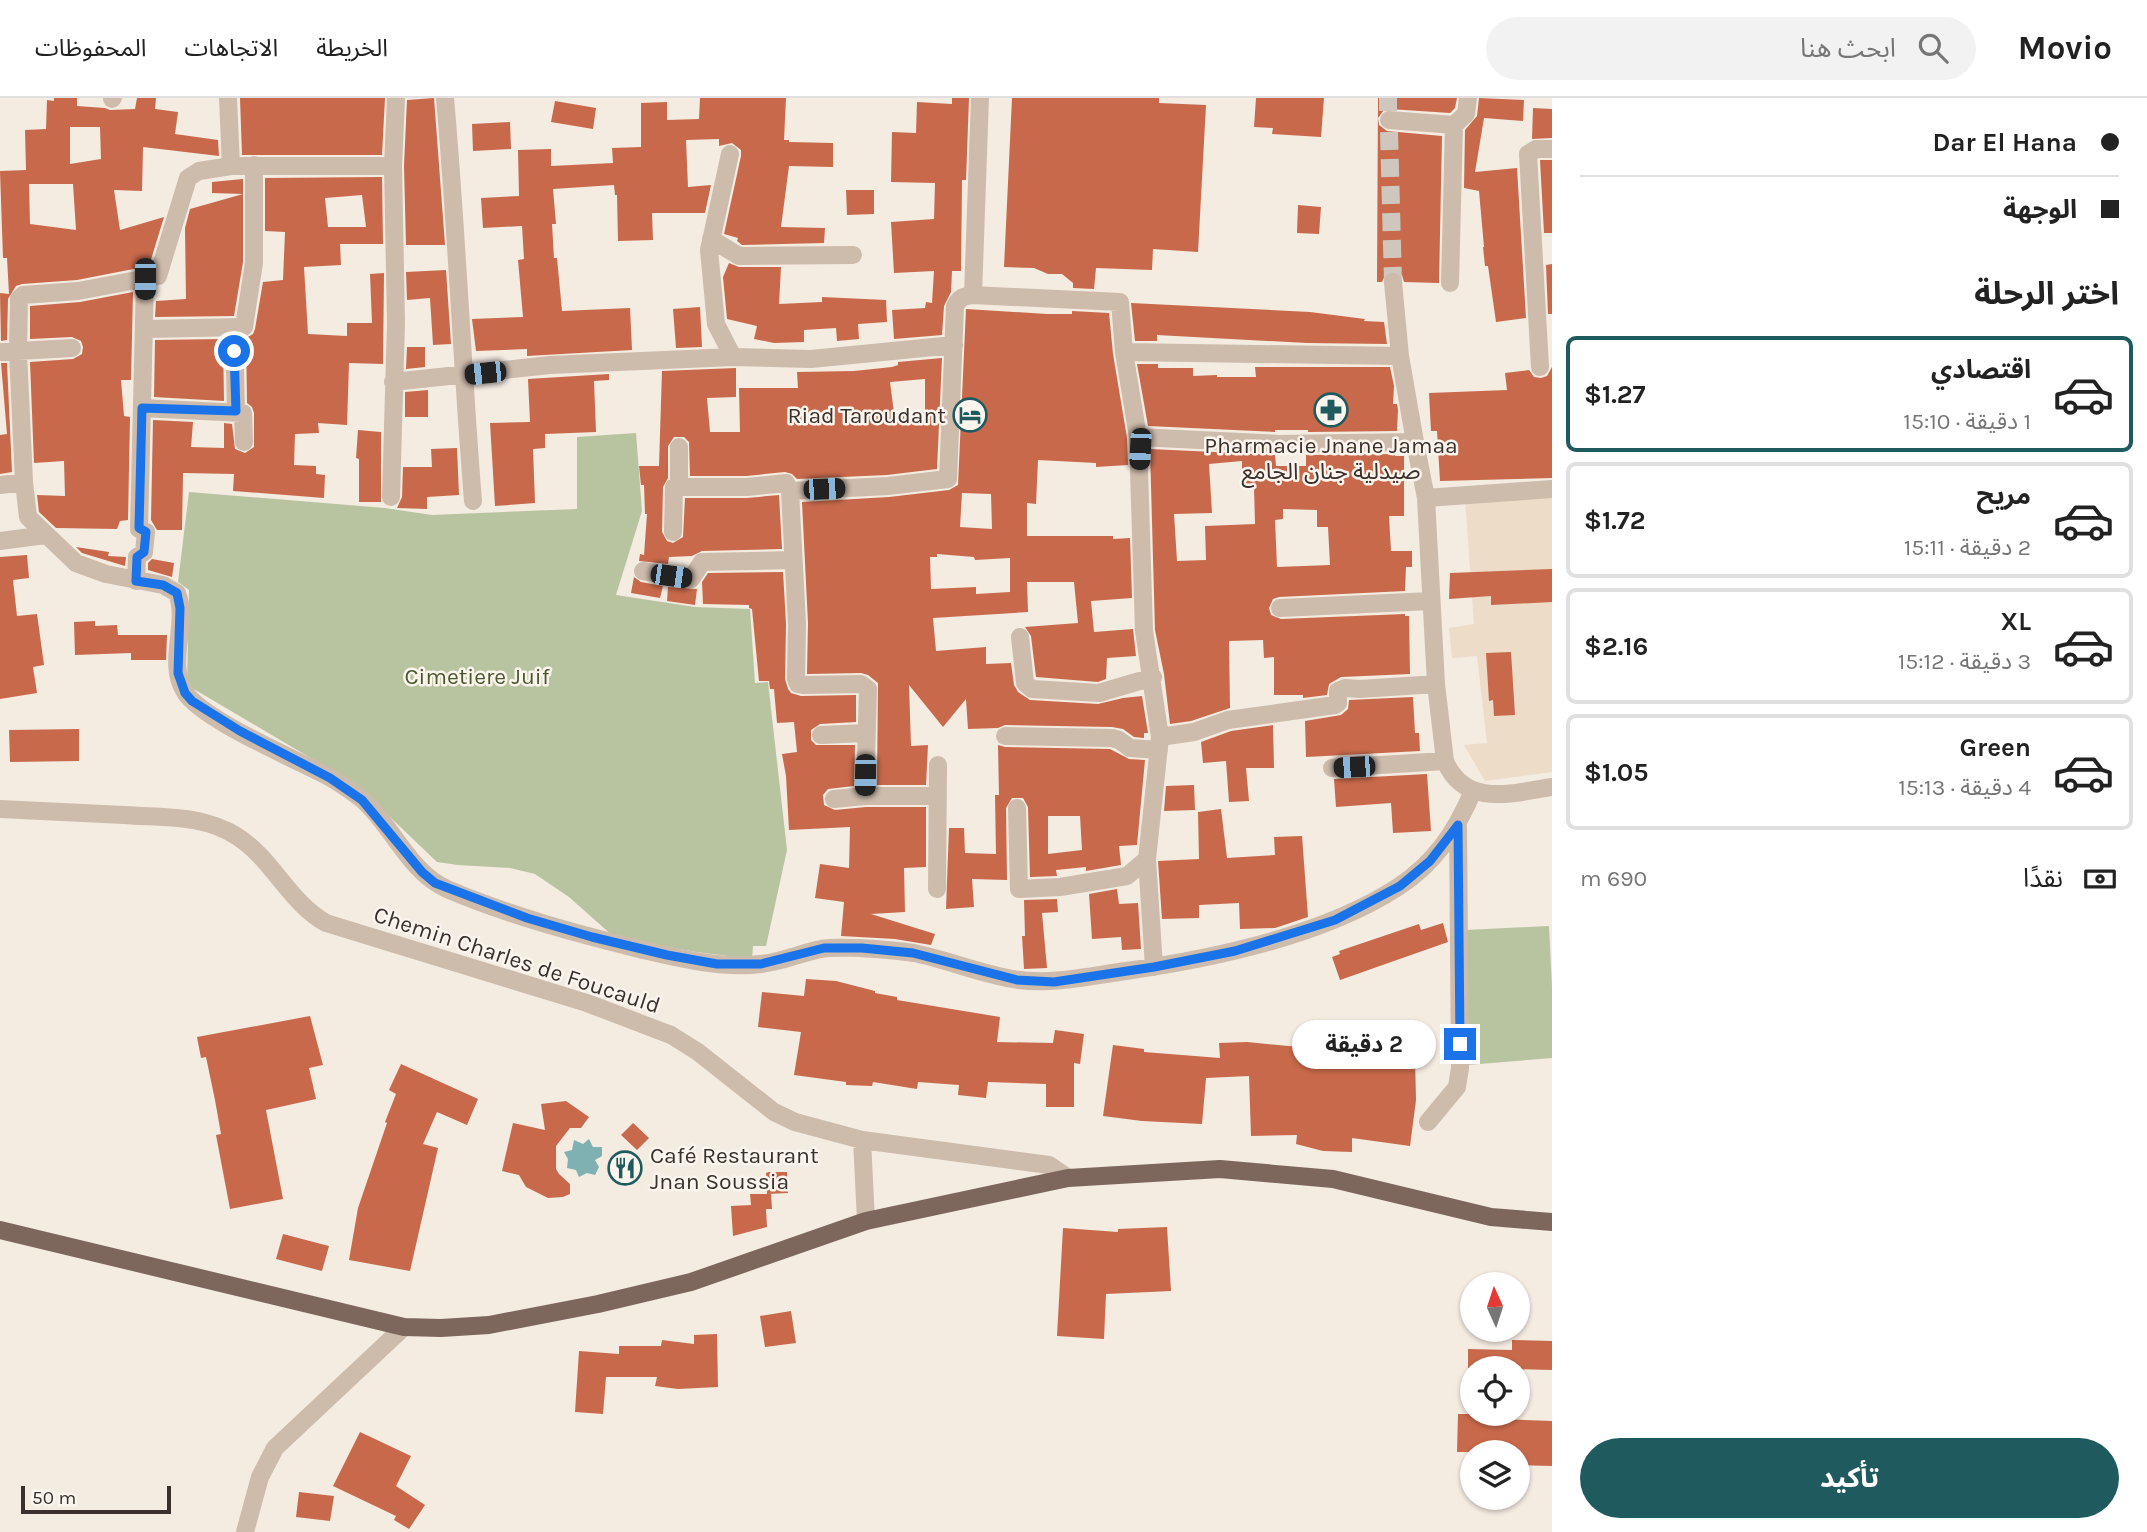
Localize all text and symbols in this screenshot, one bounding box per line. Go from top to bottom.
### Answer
search box [1486,17,1976,80]
icon: search [1914,29,1952,67]
text: Movio [2018,29,2112,67]
text: ابحث هنا [1800,33,1896,64]
text: المحفوظات [35,34,146,62]
text: الاتجاهات [184,34,278,62]
text: الخريطة [316,34,388,62]
text: Dar El Hana [1932,127,2077,158]
text: الوجهة [2003,194,2077,225]
car [135,258,156,300]
text: اختر الرحلة [1974,275,2119,312]
route start [218,335,250,367]
text: اقتصادي [1931,354,2031,385]
car [464,360,507,386]
icon: car [2052,363,2115,426]
text: $1.27 [1584,379,1645,410]
pharmacy icon: Pharmacie Jnane Jamaa صيدلية جنان الجامع [1312,391,1350,429]
hotel icon: Riad Taroudant [951,396,989,434]
place label: Riad Taroudant [788,402,946,429]
text: 1 دقيقة · 15:10 [1903,408,2031,435]
car [1129,427,1152,471]
place label: Pharmacie Jnane Jamaa صيدلية جنان الجامع [1204,432,1458,488]
car [803,478,846,500]
text: مريح [1976,480,2031,511]
icon: car [2052,489,2115,552]
text: $1.72 [1584,505,1645,536]
text: 2 دقيقة · 15:11 [1904,534,2031,561]
car [649,563,694,589]
text: XL [2000,606,2031,637]
icon: car [2052,615,2115,678]
text: $2.16 [1584,631,1648,662]
text: 3 دقيقة · 15:12 [1898,648,2031,675]
park label: Cimetiere Juif [404,663,550,690]
text: Green [1959,732,2031,763]
icon: car [2052,741,2115,804]
car [855,754,876,796]
car [1333,755,1376,779]
text: $1.05 [1584,757,1648,788]
text: 4 دقيقة · 15:13 [1898,774,2031,801]
icon: cash [2081,860,2119,898]
text: نقدًا [2023,863,2063,894]
text: 690 m [1580,865,1647,892]
street label: Chemin Charles de Foucauld [370,901,664,1019]
callout: 2 دقيقة [1292,1020,1436,1068]
route end [1444,1028,1476,1060]
text: 2 دقيقة [1325,1031,1403,1058]
place label: Café Restaurant Jnan Soussia [650,1142,819,1195]
restaurant icon: Café Restaurant Jnan Soussia [606,1149,644,1187]
north arrow [1460,1272,1530,1342]
map controls [1460,1272,1530,1510]
button: locate [1460,1356,1530,1426]
button: تأكيد [1580,1438,2119,1518]
button: layers [1460,1440,1530,1510]
scale bar [21,1483,172,1515]
text: 50 m [32,1487,76,1509]

